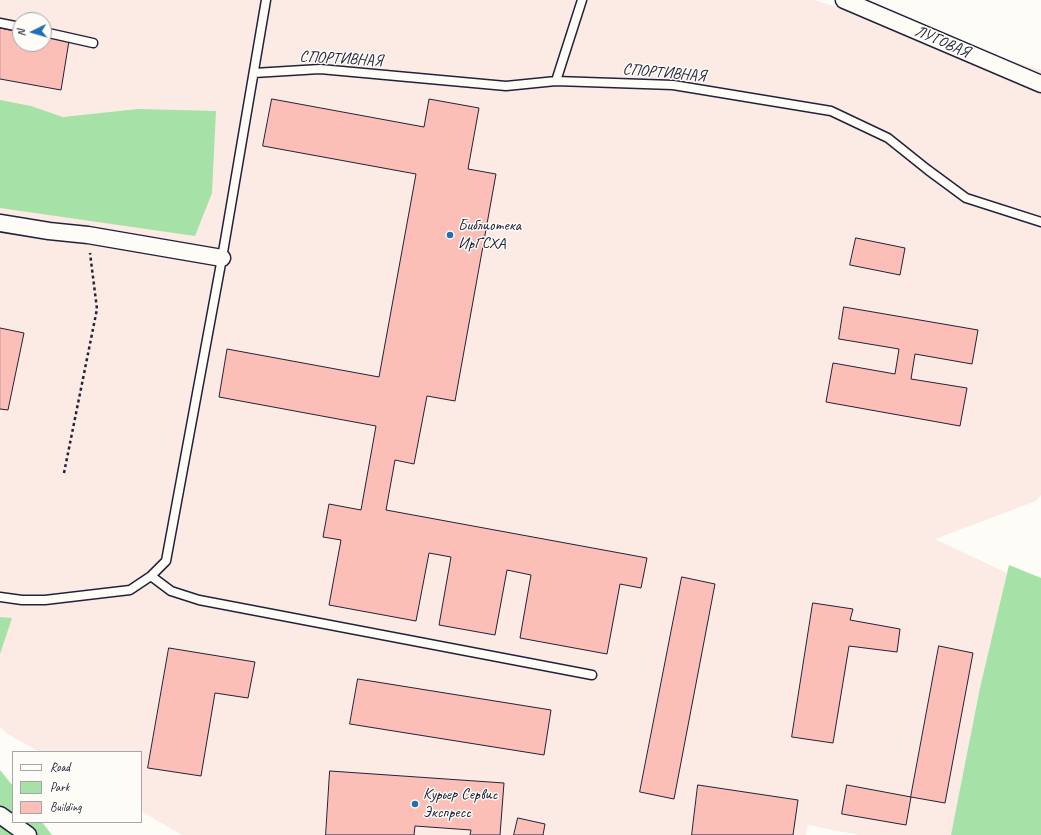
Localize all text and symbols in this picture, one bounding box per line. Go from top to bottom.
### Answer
north arrow [12,12,52,52]
street label: ЛУГОВАЯ [912,22,972,62]
text: N [14,29,28,37]
street label: СПОРТИВНАЯ [299,47,383,71]
street label: СПОРТИВНАЯ [622,60,706,86]
place label: Библиотека ИрГСХА [458,216,521,254]
marker: Библиотека ИрГСХА [445,230,455,240]
legend [12,751,142,823]
text: Road [50,759,70,775]
text: Park [50,779,69,795]
place label: Курьер Сервис Экспресс [423,785,498,823]
text: Building [50,799,82,815]
marker: Курьер Сервис Экспресс [410,799,420,809]

